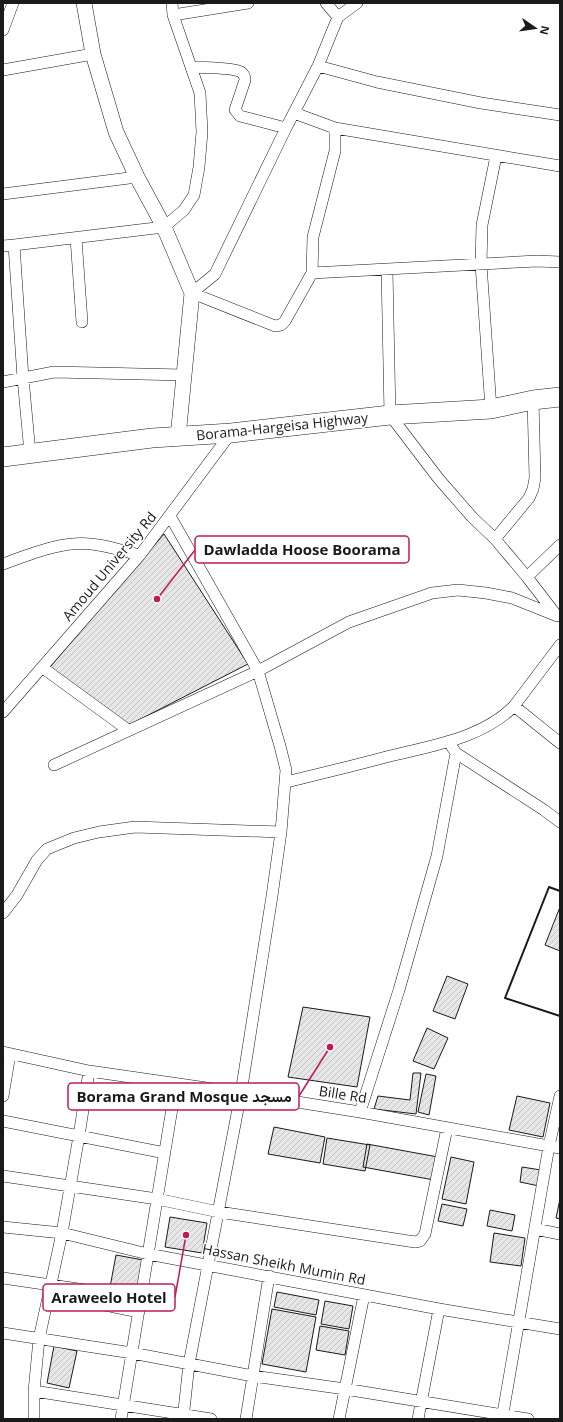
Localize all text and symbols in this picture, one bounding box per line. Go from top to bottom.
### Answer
north arrow [515,8,555,48]
text: N [537,24,554,36]
street label: Borama-Hargeisa Highway [195,407,370,444]
street label: Amoud University Rd [58,507,160,625]
callout: Dawladda Hoose Boorama [195,536,409,563]
text: Dawladda Hoose Boorama [203,539,401,559]
street label: Bille Rd [318,1081,368,1107]
callout: Borama Grand Mosque مسجد [68,1083,299,1110]
text: Borama Grand Mosque مسجد [76,1086,292,1106]
street label: Hassan Sheikh Mumin Rd [201,1239,367,1289]
callout: Araweelo Hotel [43,1284,175,1311]
text: Araweelo Hotel [51,1287,167,1307]

